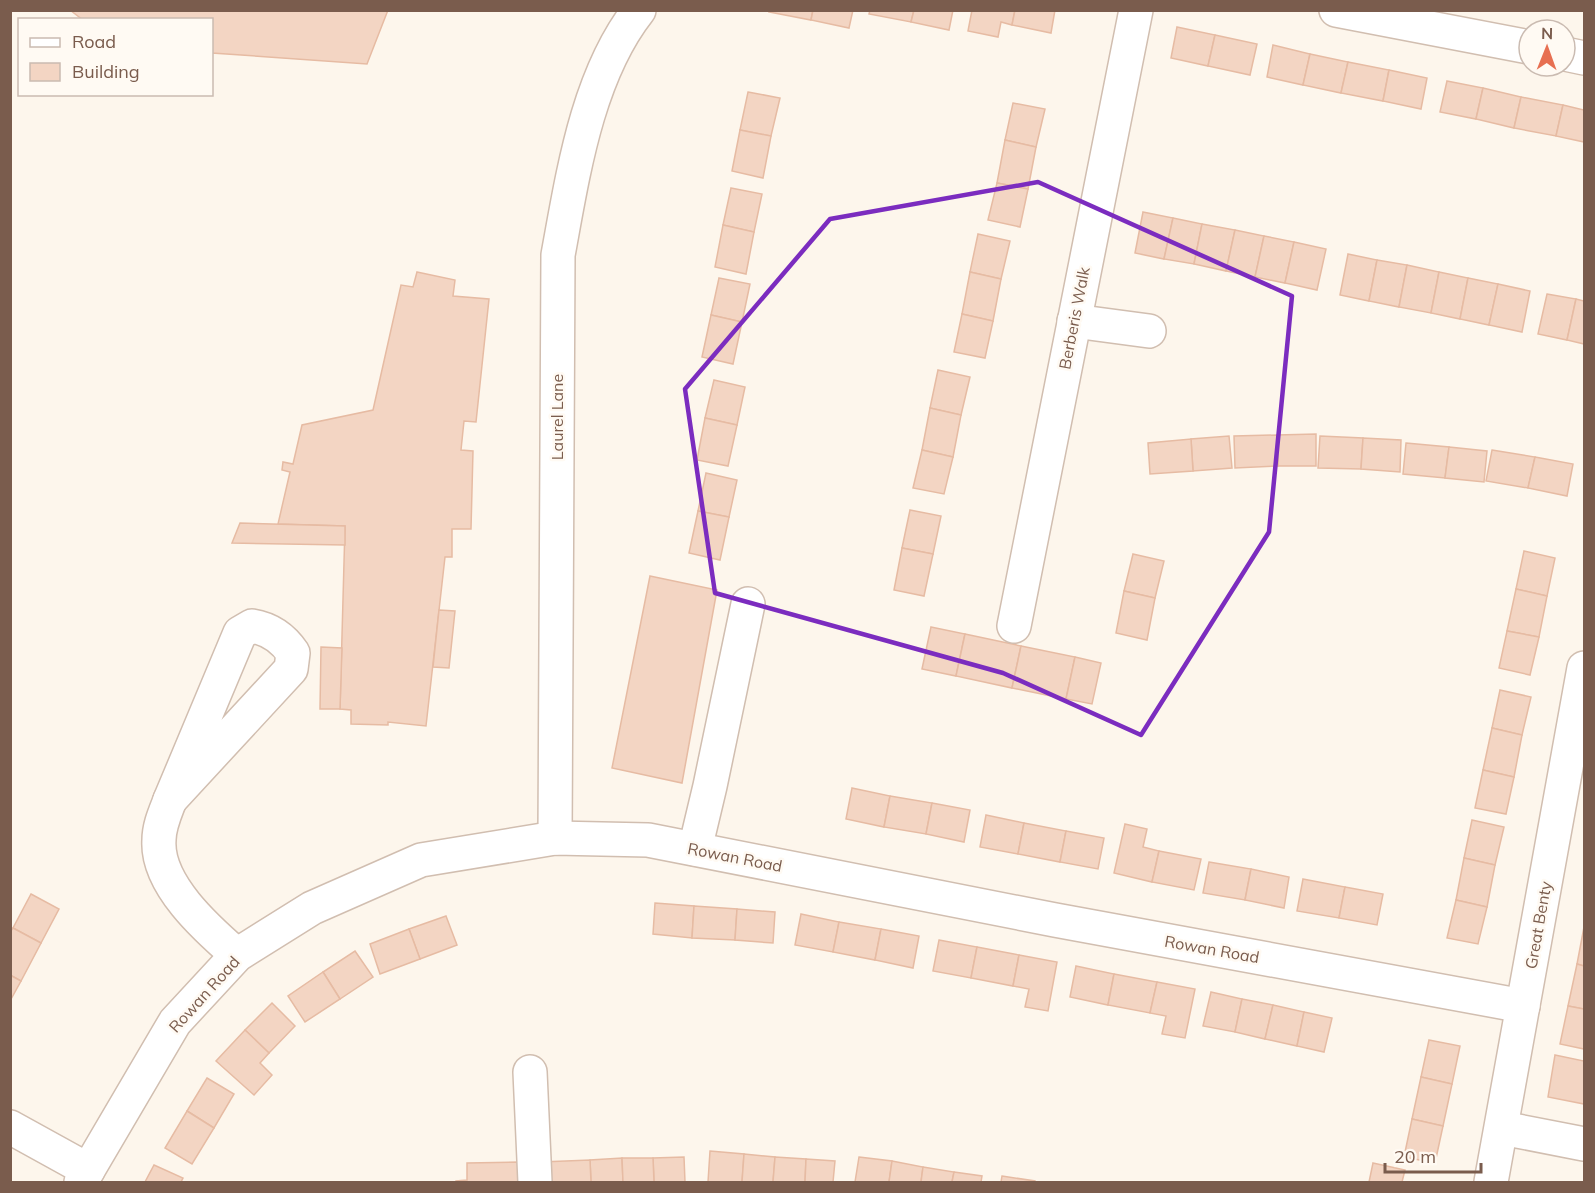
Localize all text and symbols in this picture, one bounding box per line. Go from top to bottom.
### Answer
legend [18,18,213,96]
north arrow [1517,18,1577,78]
text: N [1541,23,1553,43]
text: Road [72,30,116,53]
text: Building [72,60,140,83]
street label: Berberis Walk [1054,264,1094,371]
street label: Laurel Lane [547,374,567,460]
street label: Rowan Road [686,838,784,876]
street label: Great Benty [1520,879,1556,970]
street label: Rowan Road [1163,931,1261,967]
street label: Rowan Road [164,952,244,1036]
scale bar [1385,1136,1481,1174]
text: 20 m [1394,1145,1436,1168]

